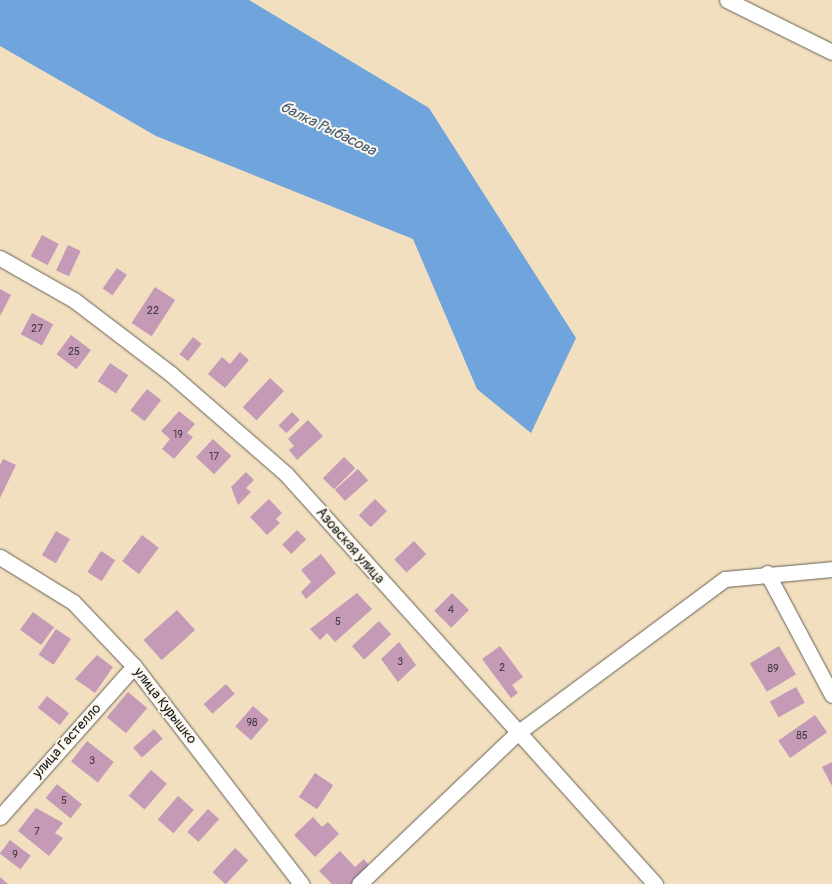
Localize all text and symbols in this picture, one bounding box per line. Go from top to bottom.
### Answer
water label: балка Рыбасова [277,98,379,160]
house number: 22 [147,304,159,318]
house number: 27 [31,322,43,336]
house number: 25 [68,345,80,359]
house number: 19 [173,428,183,442]
house number: 17 [209,450,219,464]
street label: Азовская улица [312,504,388,588]
house number: 4 [448,603,454,617]
house number: 5 [335,615,341,629]
house number: 3 [397,655,403,669]
house number: 2 [499,661,505,675]
house number: 89 [767,662,779,676]
street label: улица Курышко [130,665,200,747]
street label: улица Гастелло [29,700,105,782]
house number: 98 [246,716,258,730]
house number: 85 [796,729,808,743]
house number: 3 [89,754,95,768]
house number: 5 [61,794,67,808]
house number: 7 [34,825,40,839]
house number: 9 [12,848,18,862]

